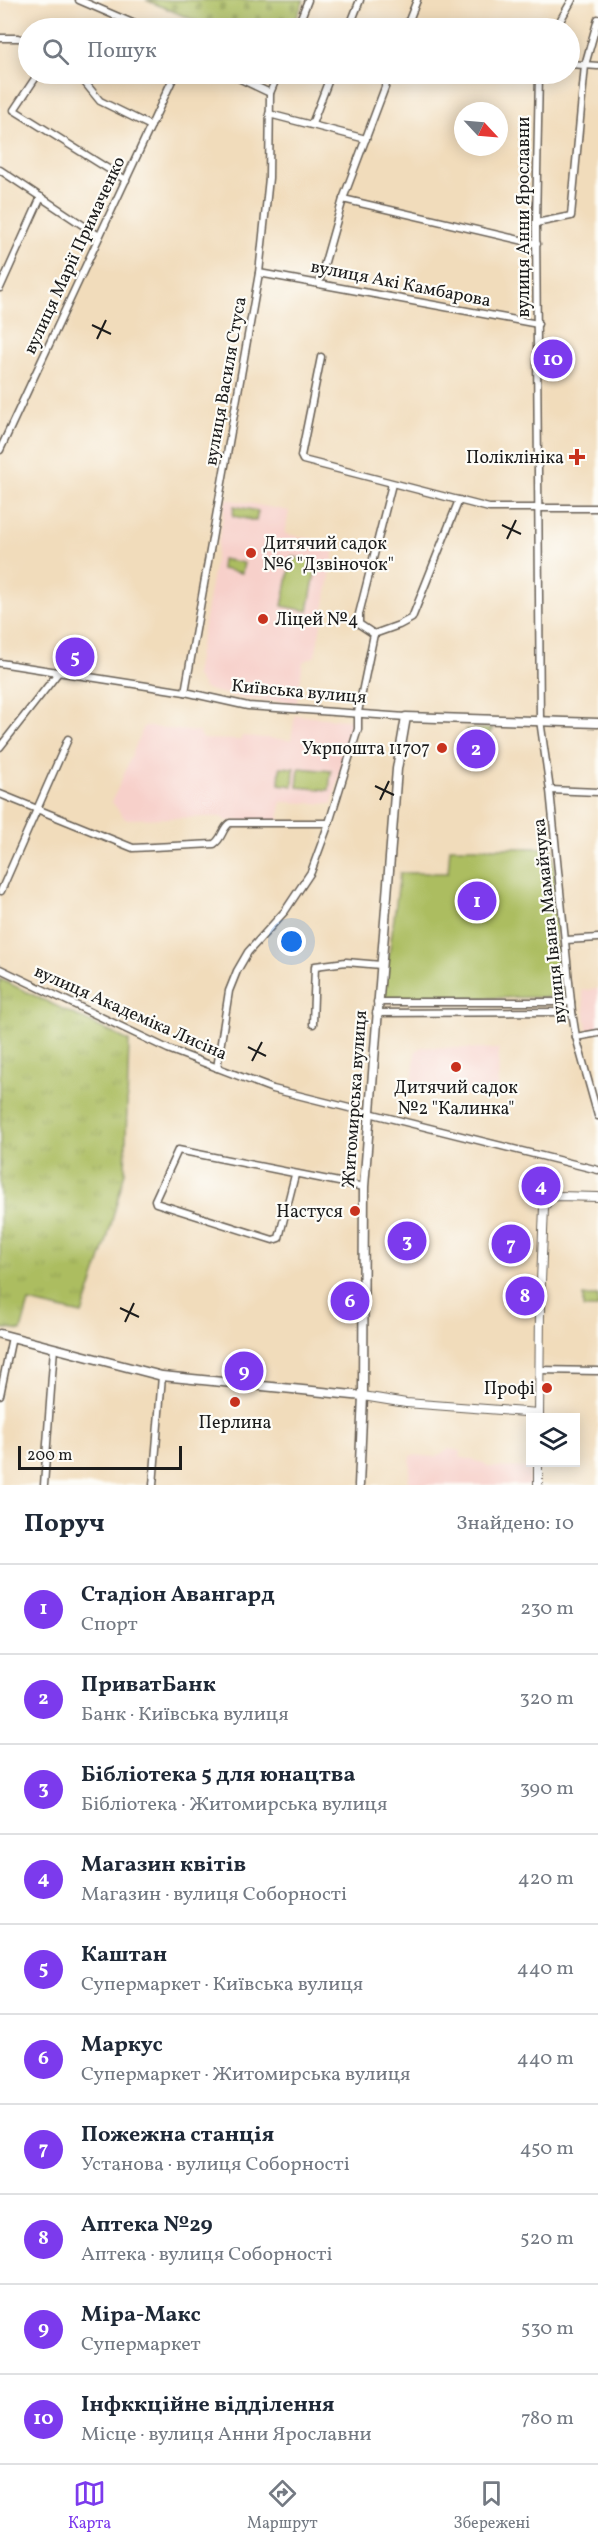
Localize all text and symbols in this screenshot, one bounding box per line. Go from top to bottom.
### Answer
search box [18,18,580,84]
icon: search [39,35,72,68]
text: Пошук [87,36,157,67]
north arrow [454,102,508,156]
street label: вулиця Анни Ярославни [512,116,537,318]
street label: вулиця Марії Примаченко [18,153,132,359]
street label: вулиця Акі Камбарова [308,255,493,314]
street label: вулиця Василя Стуса [199,295,254,468]
pin: 10 [534,336,572,382]
place label: Поліклініка [466,446,564,471]
marker: Поліклініка [568,448,586,466]
place label: Дитячий садок №6 "Дзвіночок" [263,532,394,578]
marker: Дитячий садок №6 "Дзвіночок" [244,546,258,560]
place label: Ліцей №4 [275,608,359,633]
marker: Ліцей №4 [256,612,270,626]
pin: 5 [56,634,94,680]
street label: Київська вулиця [230,674,367,711]
pin: 2 [456,726,496,771]
place label: Укрпошта 11707 [302,737,430,762]
marker: Укрпошта 11707 [435,741,449,755]
street label: вулиця Івана Мамайчука [527,817,574,1025]
pin: 1 [458,878,496,924]
your location [277,927,306,956]
street label: вулиця Академіка Лисіна [30,959,231,1067]
street label: Житомирська вулиця [337,1009,374,1189]
marker: Дитячий садок №2 "Калинка" [449,1060,463,1074]
place label: Дитячий садок №2 "Калинка" [394,1076,518,1122]
pin: 4 [522,1164,560,1208]
place label: Настуся [276,1200,343,1225]
marker: Настуся [348,1204,362,1218]
pin: 3 [388,1218,426,1264]
pin: 7 [492,1222,530,1266]
pin: 8 [506,1274,544,1318]
pin: 6 [330,1278,370,1324]
pin: 9 [224,1348,264,1394]
place label: Профі [484,1377,535,1402]
marker: Профі [540,1381,554,1395]
marker: Перлина [228,1395,242,1409]
place label: Перлина [199,1411,271,1436]
map controls [526,1413,580,1467]
button: layers [526,1413,580,1467]
scale bar [18,1443,182,1470]
text: 200 m [27,1445,72,1467]
text: Поруч [24,1506,105,1542]
text: Знайдено: 10 [456,1510,574,1538]
text: Стадіон Авангард [81,1580,275,1611]
text: 1 [39,1595,48,1623]
text: 230 m [520,1595,574,1623]
text: Спорт [81,1611,138,1639]
text: ПриватБанк [81,1670,216,1701]
text: 2 [38,1685,49,1713]
text: 320 m [519,1685,574,1713]
text: Банк · Київська вулиця [81,1701,289,1729]
text: Бібліотека 5 для юнацтва [81,1760,355,1791]
text: 3 [38,1775,49,1803]
text: 390 m [520,1775,574,1803]
text: Бібліотека · Житомирська вулиця [81,1791,387,1819]
text: Магазин квітів [81,1850,246,1881]
text: 4 [37,1865,50,1893]
text: 420 m [518,1865,574,1893]
text: Магазин · вулиця Соборності [81,1881,347,1909]
text: Каштан [81,1940,167,1971]
text: 5 [39,1955,48,1983]
text: 440 m [517,1955,574,1983]
text: Супермаркет · Київська вулиця [81,1971,363,1999]
text: Маркус [81,2030,163,2061]
text: 6 [38,2045,49,2073]
text: 440 m [517,2045,574,2073]
text: Супермаркет · Житомирська вулиця [81,2061,411,2089]
text: Пожежна станція [81,2120,274,2151]
text: 7 [39,2135,48,2163]
text: 450 m [520,2135,574,2163]
text: Установа · вулиця Соборності [81,2151,350,2179]
text: Аптека №29 [81,2210,213,2241]
text: 8 [38,2225,49,2253]
text: 520 m [520,2225,574,2253]
text: Аптека · вулиця Соборності [81,2241,332,2269]
text: Міра-Макс [81,2300,201,2331]
text: 9 [38,2315,49,2343]
text: 530 m [521,2315,574,2343]
text: Супермаркет [81,2331,201,2359]
text: Інфккційне відділення [81,2390,335,2421]
text: 10 [33,2405,54,2433]
text: 780 m [521,2405,574,2433]
text: Місце · вулиця Анни Ярославни [81,2421,372,2449]
tab: Карта [68,2477,111,2535]
tab: Маршрут [247,2477,318,2535]
tab: Збережені [454,2477,530,2535]

